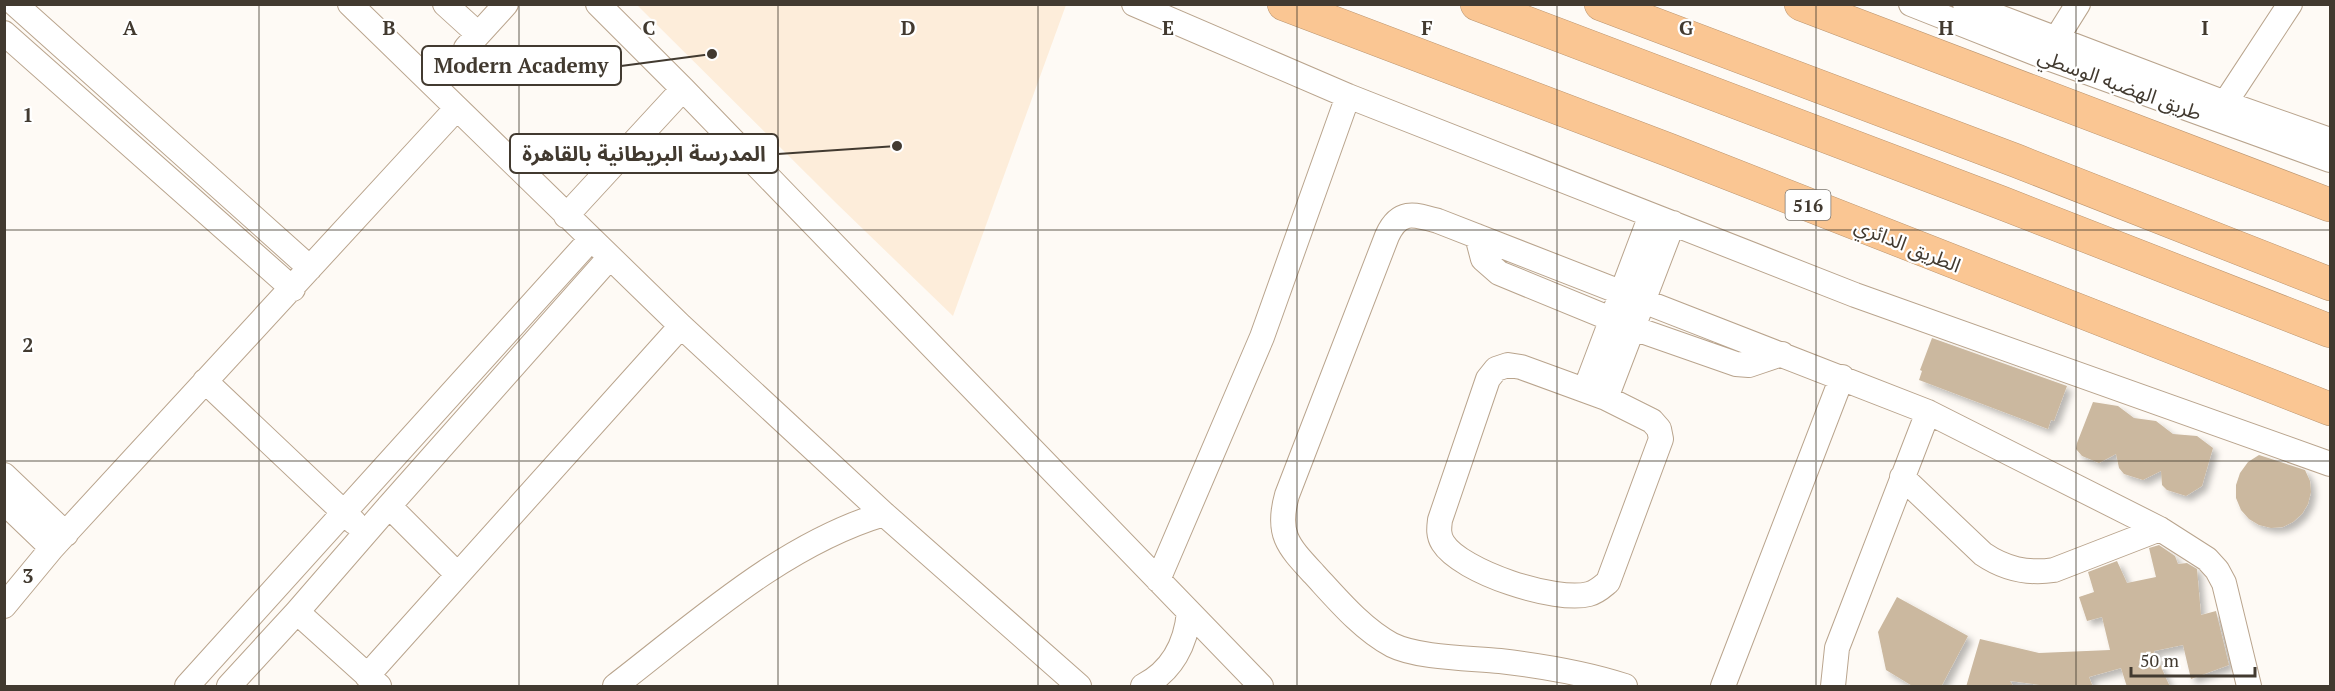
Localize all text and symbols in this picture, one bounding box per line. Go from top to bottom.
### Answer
text: A [123,14,138,41]
text: B [383,14,396,41]
text: C [642,14,656,41]
text: D [901,14,915,41]
text: E [1162,14,1174,41]
text: F [1421,14,1433,41]
text: G [1679,14,1693,41]
text: H [1938,14,1954,41]
text: I [2201,14,2209,41]
street label: طريق الهضبه الوسطي [2033,42,2206,129]
callout: Modern Academy [422,46,621,85]
text: Modern Academy [434,51,609,79]
text: 1 [22,101,34,128]
callout: المدرسة البريطانية بالقاهرة [510,134,778,173]
text: المدرسة البريطانية بالقاهرة [522,139,766,167]
road number: 516 [1786,190,1830,220]
street label: الطريق الدائري [1850,211,1965,281]
text: 2 [22,331,34,358]
text: 3 [22,562,34,589]
scale bar [2131,640,2256,678]
text: 50 m [2140,648,2180,672]

